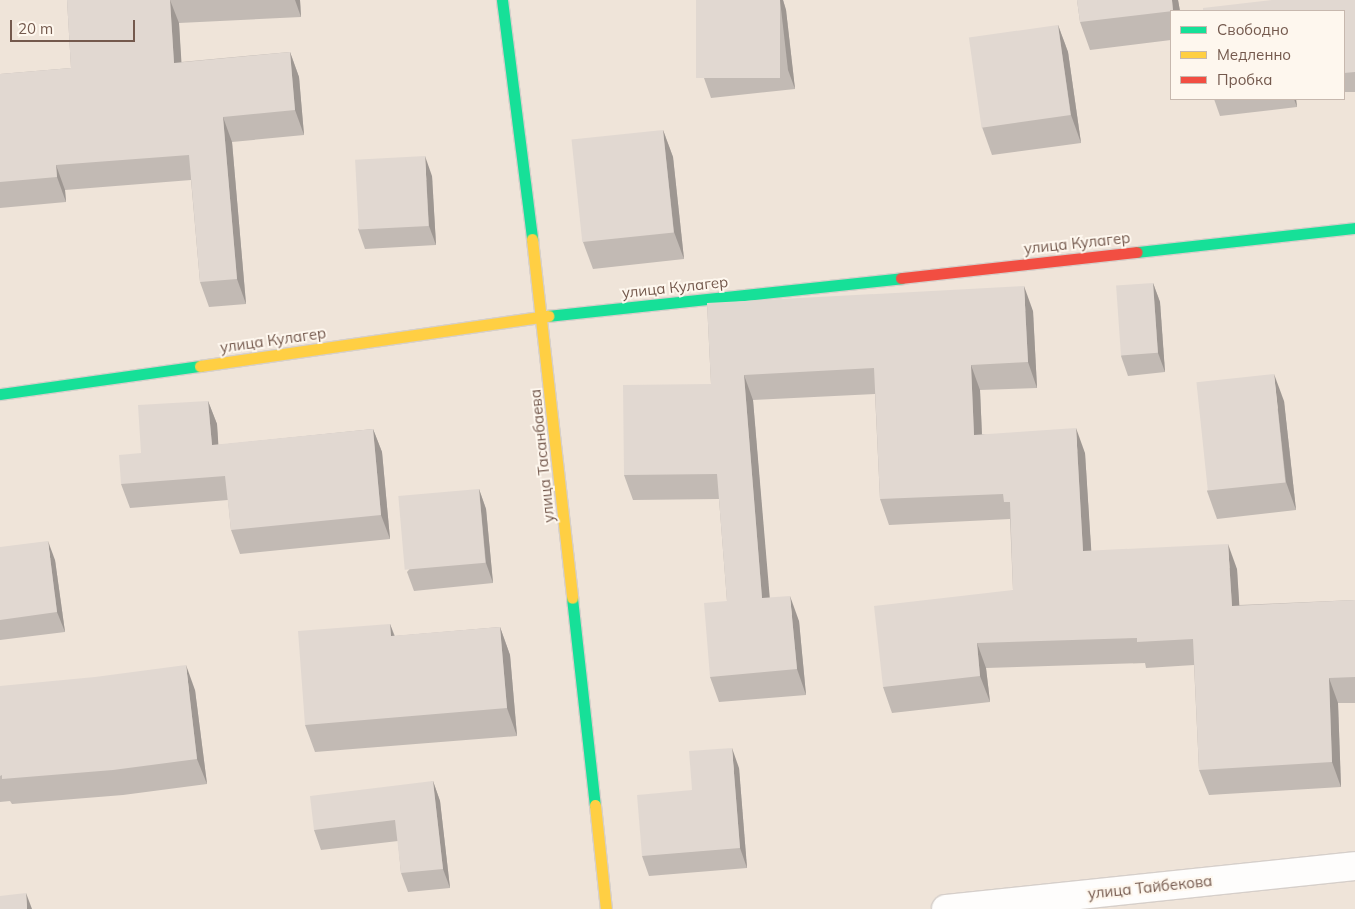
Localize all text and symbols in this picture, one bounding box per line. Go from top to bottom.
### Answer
scale bar [12,10,138,42]
legend [1170,10,1345,100]
text: 20 m [18,19,53,38]
text: Свободно [1217,20,1289,39]
text: Медленно [1217,45,1291,64]
text: Пробка [1217,70,1272,89]
street label: улица Кулагер [1023,228,1131,258]
street label: улица Кулагер [621,272,729,302]
street label: улица Кулагер [219,324,327,356]
street label: улица Тасанбаева [526,388,558,524]
street label: улица Тайбекова [1087,872,1213,902]

